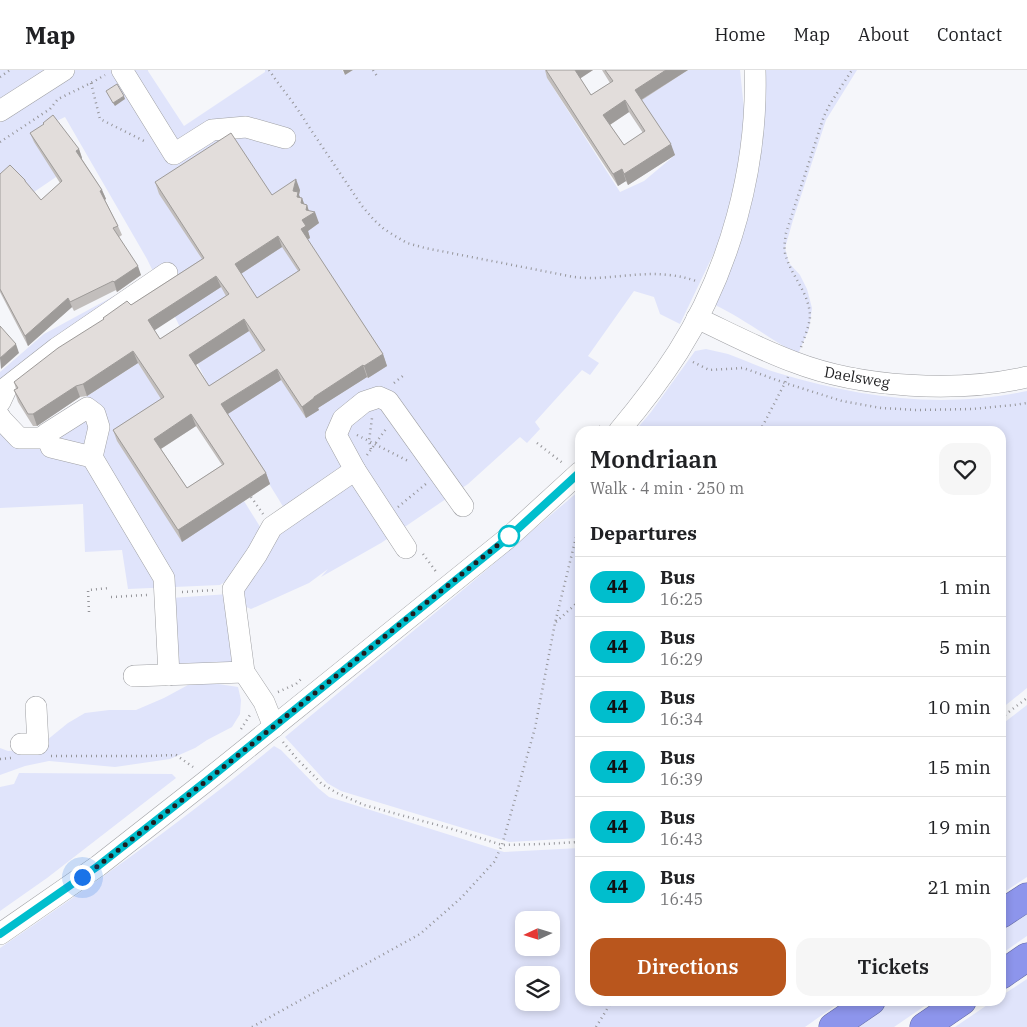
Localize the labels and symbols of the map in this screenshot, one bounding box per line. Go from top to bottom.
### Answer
street label: Daelsweg [823,362,891,392]
unlabelled marker [498,525,520,547]
your location [70,865,95,890]
north arrow [515,911,560,956]

